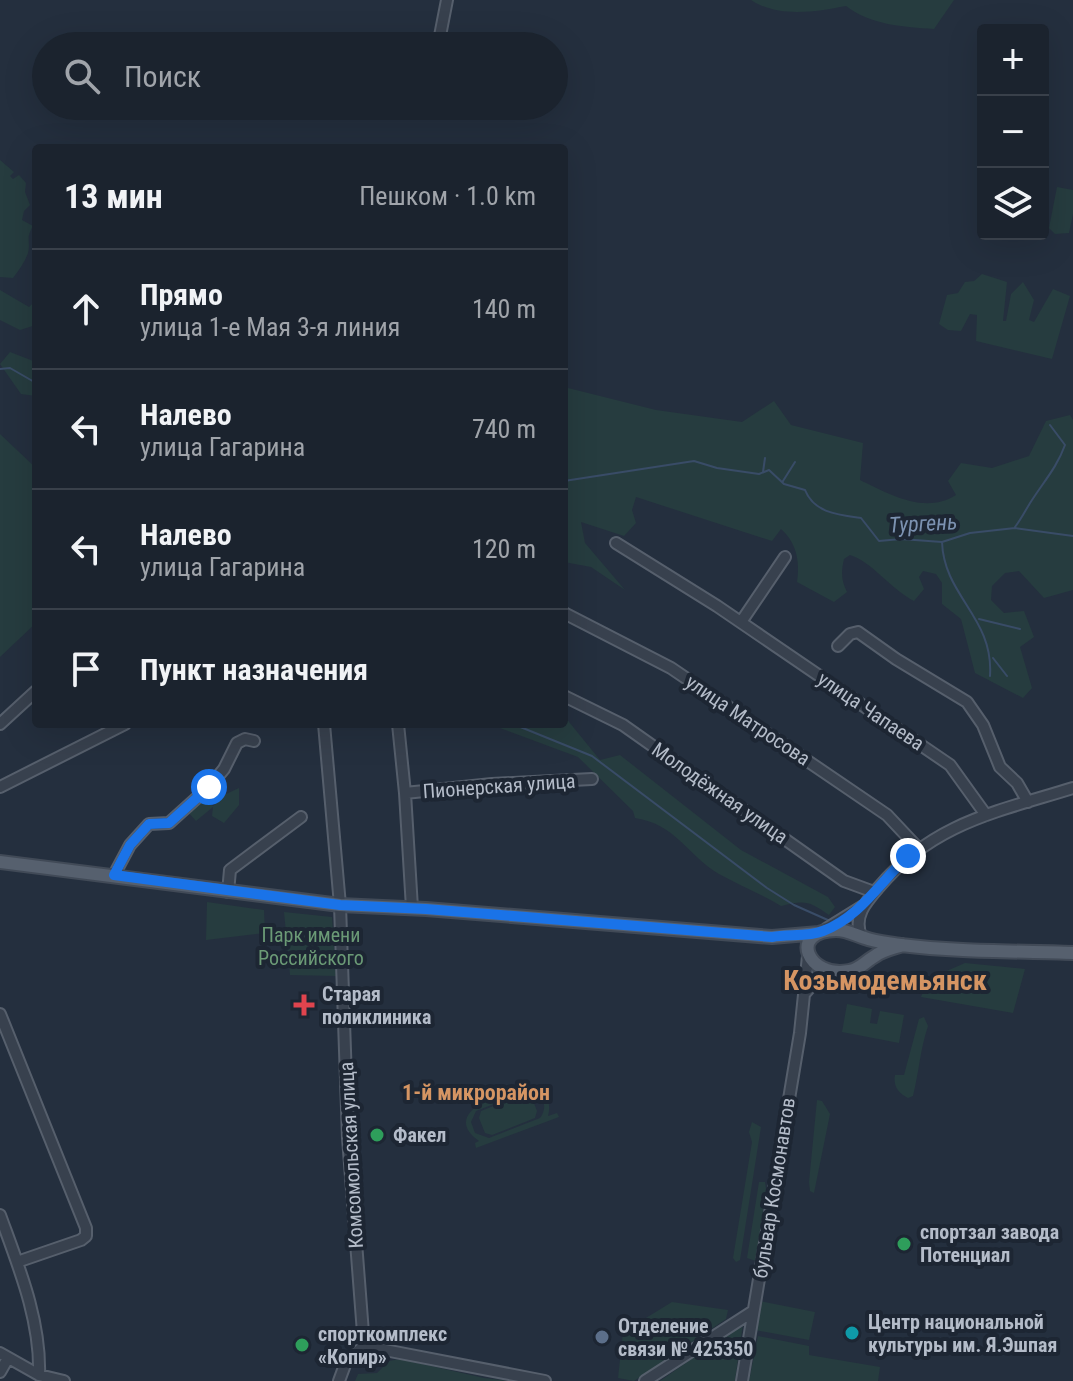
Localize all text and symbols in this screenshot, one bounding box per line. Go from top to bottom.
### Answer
map controls [977,24,1049,240]
button: + [977,24,1049,96]
search box [32,32,568,120]
icon: search [60,54,104,98]
text: Поиск [124,59,201,94]
button: − [977,96,1049,168]
button: layers [977,168,1049,240]
text: 13 мин [64,176,163,216]
text: Пешком · 1.0 km [359,181,536,211]
text: Прямо [140,277,223,312]
icon: ahead [64,287,108,331]
text: 140 m [472,294,536,324]
text: улица 1-е Мая 3-я линия [140,312,400,342]
text: Налево [140,397,232,432]
icon: left [64,407,108,451]
text: 740 m [472,414,536,444]
text: улица Гагарина [140,432,305,462]
water label: Тургень [888,509,958,538]
text: Налево [140,517,232,552]
icon: left [64,527,108,571]
text: 120 m [472,534,536,564]
text: улица Гагарина [140,552,305,582]
icon: arrive [64,647,108,691]
text: Пункт назначения [140,652,368,687]
street label: улица Чапаева [813,667,929,755]
street label: улица Матросова [681,670,815,770]
street label: Молодёжная улица [647,737,793,849]
route start [191,769,227,805]
street label: Пионерская улица [422,769,576,803]
route end [890,838,926,874]
park label: Парк имени Российского [258,923,364,970]
district label: Козьмодемьянск [783,964,987,997]
place label: Старая поликлиника [322,982,431,1029]
marker: Старая поликлиника [293,994,315,1016]
street label: Комсомольская улица [334,1061,368,1249]
district label: 1-й микрорайон [402,1080,550,1105]
street label: бульвар Космонавтов [748,1096,800,1280]
place label: Факел [393,1123,446,1147]
marker: Факел [368,1126,386,1144]
place label: спортзал завода Потенциал [920,1220,1059,1267]
marker: спортзал завода Потенциал [895,1235,913,1253]
place label: Центр национальной культуры им. Я.Эшпая [868,1310,1057,1357]
place label: Отделение связи № 425350 [618,1314,753,1361]
place label: спорткомплекс «Копир» [318,1322,447,1369]
marker: Центр национальной культуры им. Я.Эшпая [843,1324,861,1342]
marker: Отделение связи № 425350 [593,1328,611,1346]
marker: спорткомплекс «Копир» [293,1336,311,1354]

